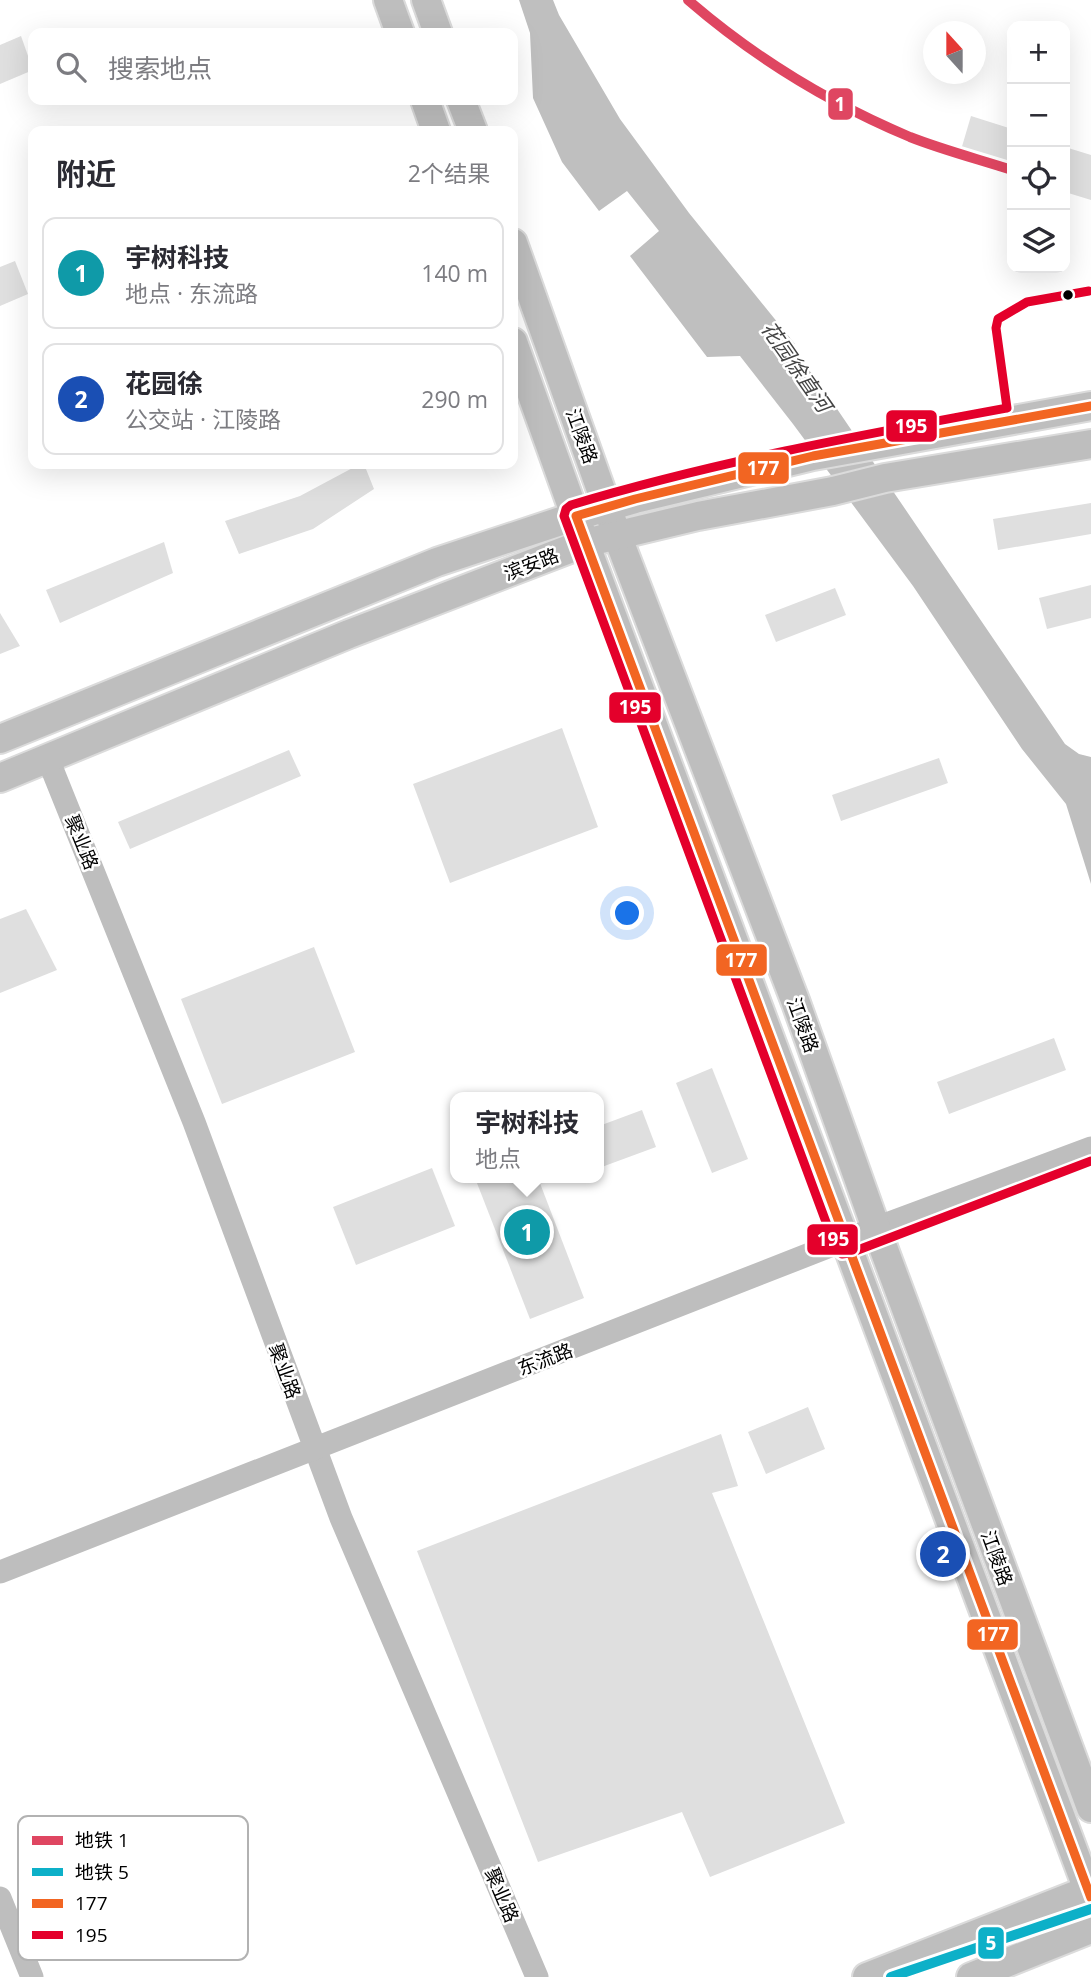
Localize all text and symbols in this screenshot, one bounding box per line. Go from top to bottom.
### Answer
north arrow [923,21,986,84]
map controls [1007,21,1070,273]
button: + [1007,21,1070,84]
search box [28,28,518,105]
icon: search [52,48,90,86]
text: 搜索地点 [108,50,212,86]
button: − [1007,84,1070,147]
line badge: 1 [827,87,854,121]
text: 1 [835,91,845,117]
button: locate [1007,147,1070,210]
text: 附近 [56,153,116,194]
text: 2个结果 [408,157,490,189]
button: layers [1007,210,1070,273]
text: 宇树科技 [125,239,229,275]
text: 1 [74,257,88,289]
text: 140 m [421,257,488,289]
text: 地点 · 东流路 [125,277,258,309]
unlabelled marker [1061,288,1075,302]
water label: 花园徐直河 [755,315,841,421]
text: 花园徐 [125,365,203,401]
text: 2 [74,383,88,415]
text: 290 m [421,383,488,415]
text: 公交站 · 江陵路 [125,403,281,435]
street label: 江陵路 [560,405,604,467]
line badge: 195 [885,409,938,443]
text: 195 [895,413,927,439]
line badge: 177 [737,451,790,485]
text: 177 [747,455,779,481]
street label: 滨安路 [500,542,562,586]
line badge: 195 [608,691,662,724]
text: 195 [619,694,651,720]
street label: 聚业路 [59,811,105,873]
your location [610,896,644,930]
line badge: 177 [715,943,768,977]
text: 177 [725,947,757,973]
street label: 江陵路 [781,994,825,1056]
popup [450,1092,604,1183]
text: 宇树科技 [475,1104,579,1140]
text: 地点 [475,1142,521,1174]
pin: 1 [504,1206,550,1258]
line badge: 195 [806,1223,859,1256]
text: 195 [817,1226,849,1252]
street label: 东流路 [514,1337,576,1381]
street label: 聚业路 [263,1340,307,1402]
street label: 江陵路 [975,1527,1019,1589]
pin: 2 [920,1528,966,1580]
line badge: 177 [966,1618,1019,1651]
text: 177 [977,1621,1009,1647]
legend [18,1816,248,1960]
text: 地铁 1 [75,1827,129,1853]
text: 地铁 5 [75,1859,129,1885]
street label: 聚业路 [479,1864,525,1926]
text: 177 [75,1890,108,1916]
text: 195 [75,1922,108,1948]
line badge: 5 [977,1926,1005,1960]
text: 5 [986,1930,996,1956]

